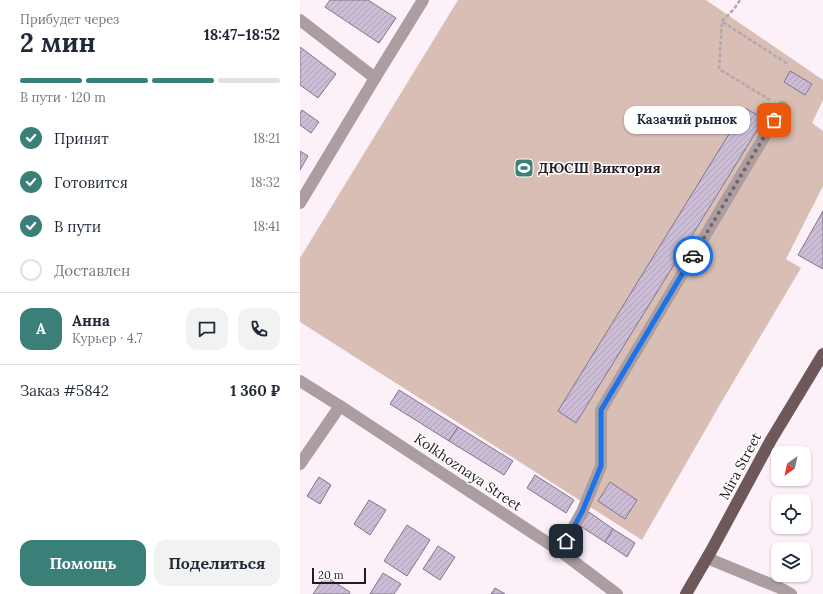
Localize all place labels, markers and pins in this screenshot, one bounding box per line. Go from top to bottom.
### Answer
pin [757,103,791,137]
callout: Казачий рынок [624,106,750,134]
sports icon: ДЮСШ Виктория [513,157,535,179]
place label: ДЮСШ Виктория [538,159,661,177]
pin [549,524,583,558]

